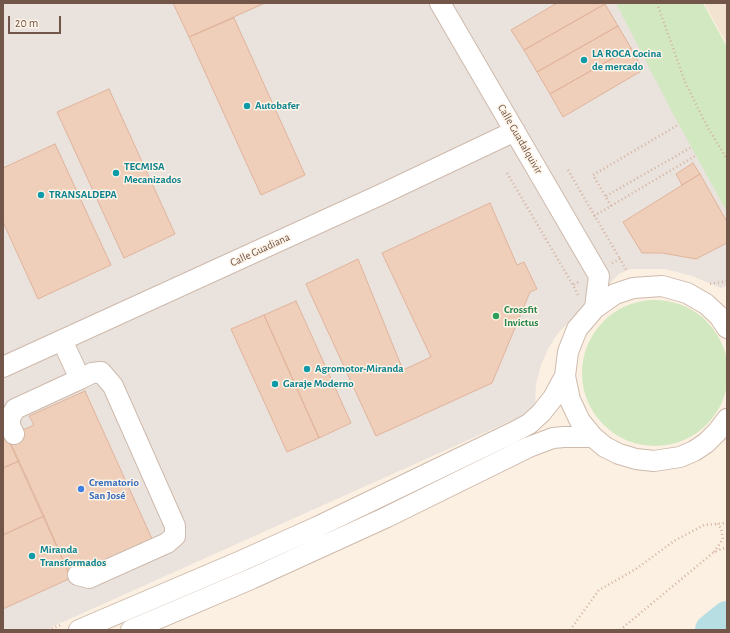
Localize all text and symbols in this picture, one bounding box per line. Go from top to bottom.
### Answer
scale bar [10,8,63,34]
text: 20 m [15,17,38,29]
place label: LA ROCA Cocina de mercado [592,47,662,73]
marker: LA ROCA Cocina de mercado [579,55,589,65]
place label: Autobafer [255,99,300,113]
marker: Autobafer [242,101,252,111]
street label: Calle Guadalquivir [495,102,545,176]
place label: TECMISA Mecanizados [124,160,181,186]
marker: TECMISA Mecanizados [111,168,121,178]
place label: TRANSALDEPA [49,188,117,202]
marker: TRANSALDEPA [36,190,46,200]
street label: Calle Guadiana [228,230,292,270]
place label: Crossfit Invictus [504,303,539,329]
marker: Crossfit Invictus [491,311,501,321]
place label: Agromotor-Miranda [315,362,404,376]
marker: Agromotor-Miranda [302,364,312,374]
place label: Garaje Moderno [283,377,354,391]
marker: Garaje Moderno [270,379,280,389]
place label: Crematorio San José [89,476,139,502]
marker: Crematorio San José [76,484,86,494]
place label: Miranda Transformados [40,543,106,569]
marker: Miranda Transformados [27,551,37,561]

